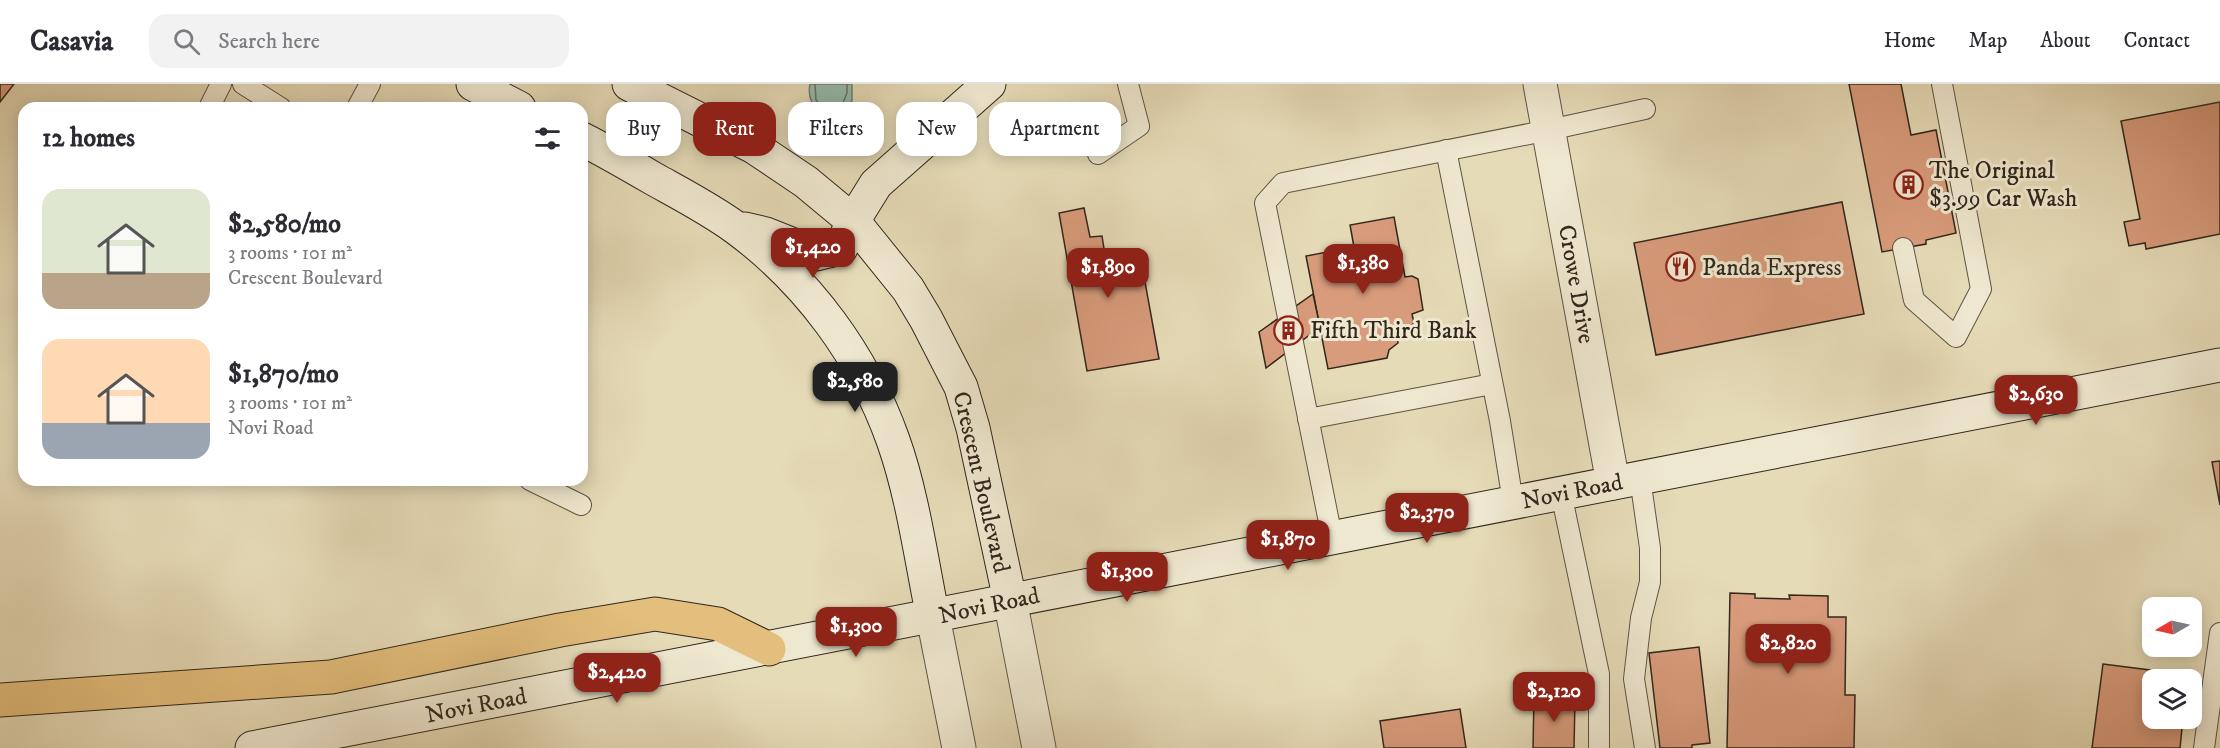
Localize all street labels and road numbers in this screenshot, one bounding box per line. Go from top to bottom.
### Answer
street label: Crowe Drive [1551,222,1601,346]
street label: Crescent Boulevard [946,389,1016,576]
street label: Novi Road [1519,467,1625,516]
street label: Novi Road [936,581,1042,631]
street label: Novi Road [423,681,529,730]

